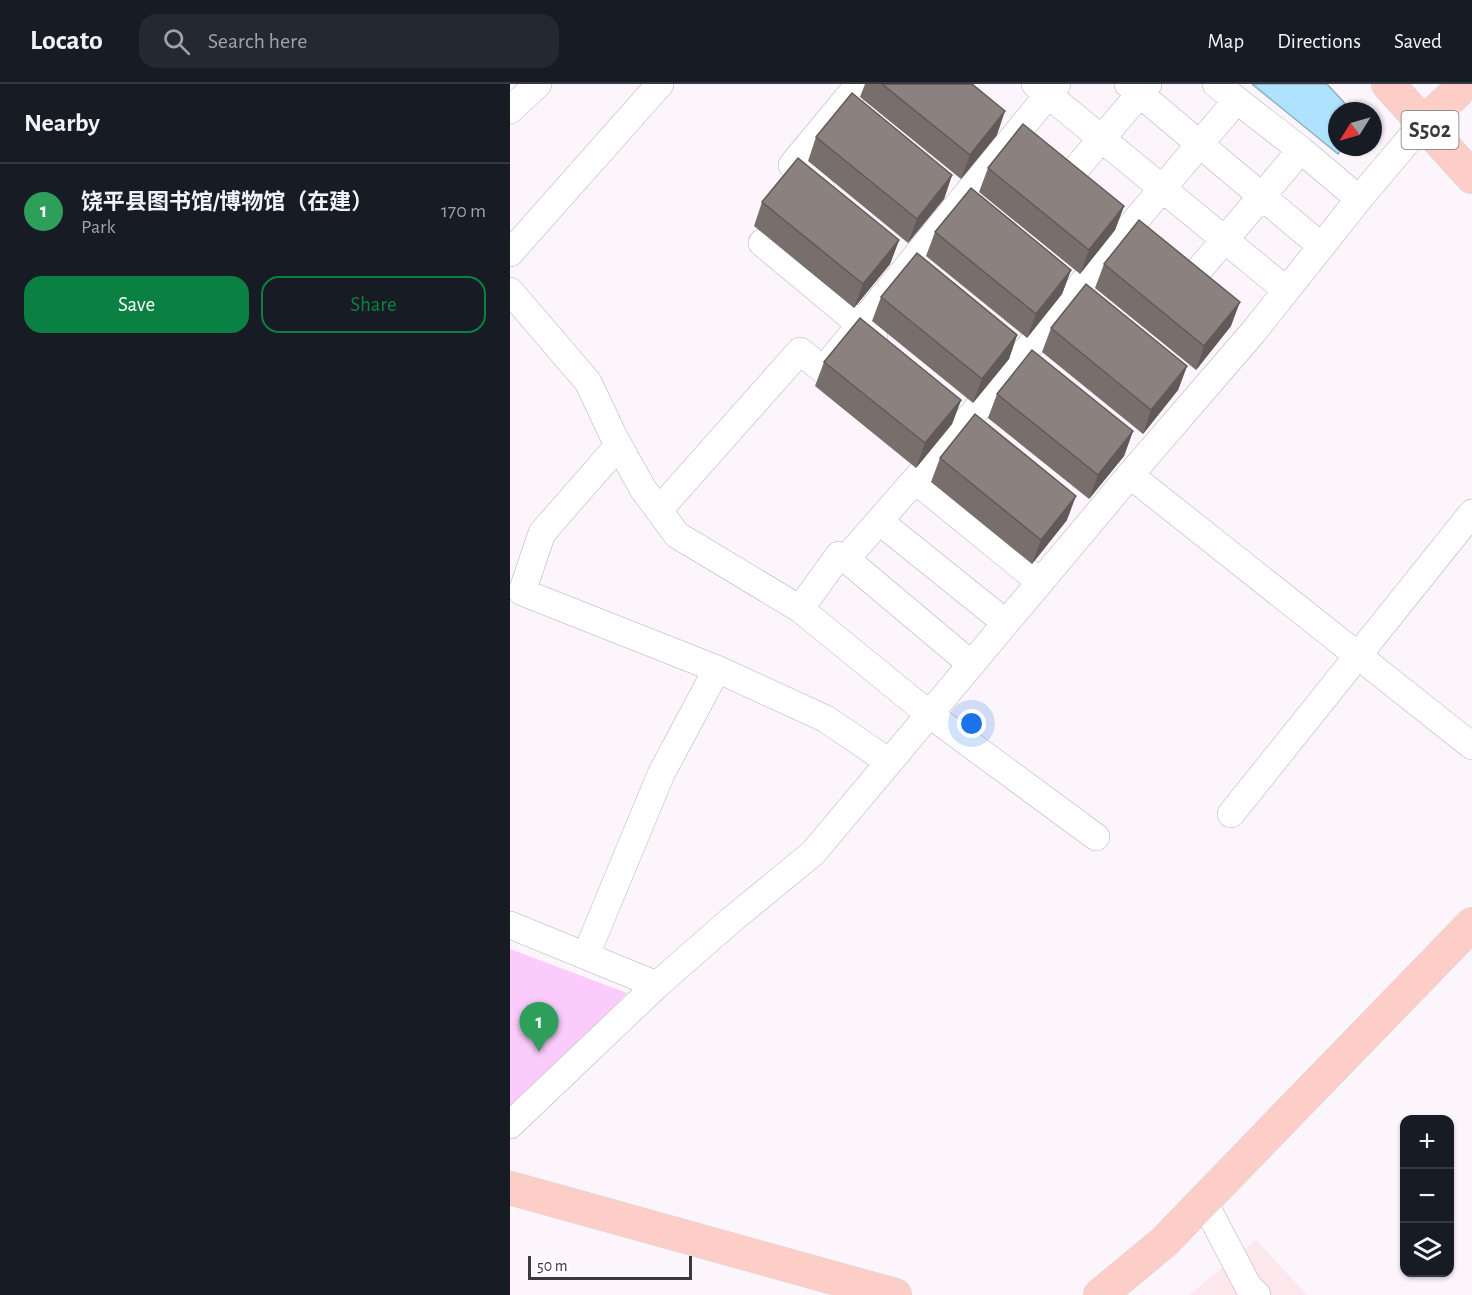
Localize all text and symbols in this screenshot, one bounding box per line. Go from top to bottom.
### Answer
search box [139,14,559,68]
icon: search [160,25,193,58]
text: Locato [30,27,103,55]
text: Search here [208,30,307,52]
text: Map [1208,31,1244,52]
text: Directions [1277,31,1361,52]
text: Saved [1394,31,1442,52]
north arrow [1328,102,1382,156]
text: Nearby [24,110,100,136]
road number: S502 [1402,111,1458,149]
text: 饶平县图书馆/博物馆（在建） [81,191,373,213]
text: 1 [40,201,47,221]
text: 170 m [441,201,486,221]
text: Park [81,217,116,237]
button: Save [24,276,249,333]
button: Share [261,276,486,333]
your location [957,709,986,738]
pin: 1 [519,1002,558,1052]
map controls [1400,1115,1454,1277]
button: + [1400,1115,1454,1169]
button: − [1400,1169,1454,1223]
button: layers [1400,1223,1454,1277]
scale bar [528,1253,692,1280]
text: 50 m [537,1258,568,1274]

